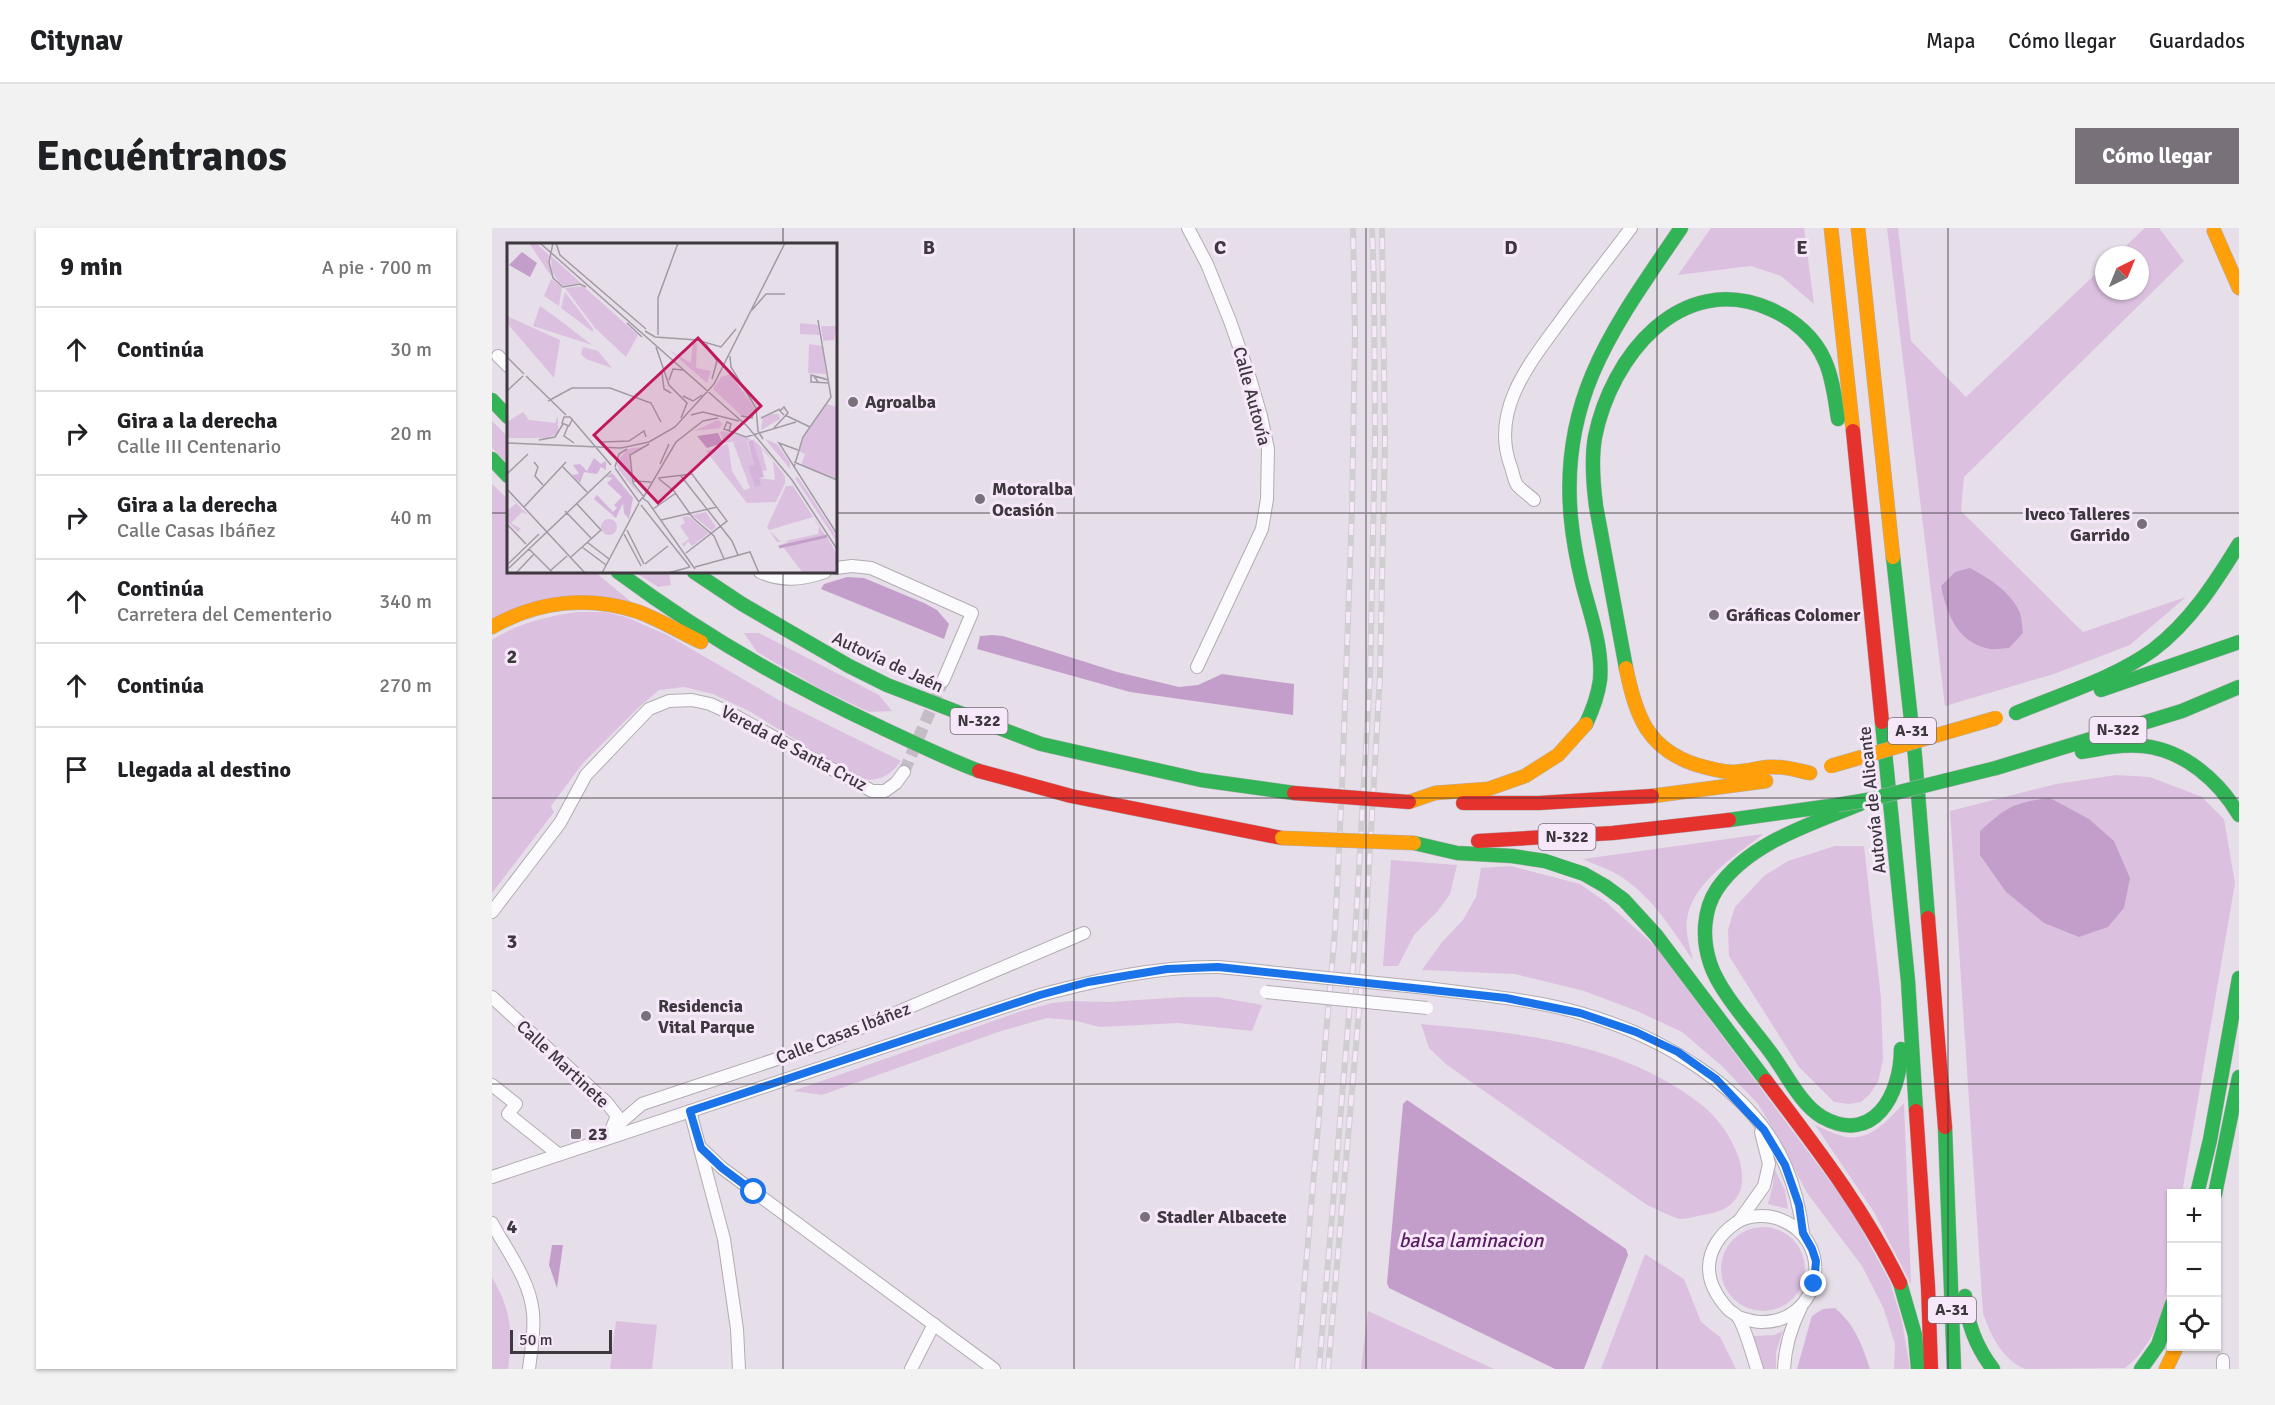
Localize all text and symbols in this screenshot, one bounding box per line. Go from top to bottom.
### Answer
text: Citynav [30,24,123,58]
text: Mapa [1926,28,1975,54]
text: Cómo llegar [2008,28,2116,54]
text: Guardados [2149,28,2245,54]
button: Cómo llegar [2075,128,2239,184]
text: Encuéntranos [36,131,287,182]
text: B [923,235,935,260]
text: C [1214,235,1226,260]
text: D [1504,235,1518,260]
text: E [1796,235,1808,260]
inset map [507,243,837,573]
north arrow [2095,246,2149,300]
text: 9 min [60,251,123,283]
text: A pie · 700 m [322,255,432,280]
icon: ahead [60,333,93,366]
text: Continúa [117,336,204,363]
text: 30 m [390,337,432,362]
street label: Calle Autovía [1228,344,1276,448]
place label: Agroalba [865,391,936,413]
marker: Agroalba [846,395,860,409]
text: Gira a la derecha [117,407,278,434]
icon: right [60,417,93,450]
text: 20 m [390,421,432,446]
text: Calle III Centenario [117,434,281,459]
place label: Motoralba Ocasión [992,478,1073,521]
text: Gira a la derecha [117,491,278,518]
marker: Motoralba Ocasión [973,492,987,506]
icon: right [60,501,93,534]
place label: Iveco Talleres Garrido [2024,503,2130,546]
text: 40 m [390,505,432,530]
marker: Iveco Talleres Garrido [2135,517,2149,531]
text: Calle Casas Ibáñez [117,518,275,543]
text: Continúa [117,575,204,602]
icon: ahead [60,585,93,618]
text: 340 m [379,589,432,614]
text: Carretera del Cementerio [117,602,332,627]
place label: Gráficas Colomer [1726,604,1861,626]
marker: Gráficas Colomer [1707,608,1721,622]
street label: Autovía de Jaén [829,627,947,697]
text: 2 [507,644,517,669]
icon: ahead [60,669,93,702]
text: Continúa [117,672,204,699]
text: 270 m [379,673,432,698]
street label: Vereda de Santa Cruz [717,700,871,796]
road number: N-322 [950,708,1008,734]
road number: N-322 [2090,717,2146,743]
road number: A-31 [1888,718,1936,744]
street label: Autovía de Alicante [1853,725,1891,875]
icon: arrive [60,753,93,786]
text: Llegada al destino [117,756,291,783]
road number: N-322 [1538,824,1596,850]
text: 3 [507,929,517,954]
place label: Residencia Vital Parque [658,995,755,1038]
street label: Calle Casas Ibáñez [773,997,913,1069]
marker: Residencia Vital Parque [639,1009,653,1023]
street label: Calle Martinete [512,1015,614,1113]
place label: 23 [588,1123,607,1145]
marker: 23 [569,1127,583,1141]
route start [740,1178,766,1204]
map controls [2167,1189,2221,1351]
button: + [2167,1189,2221,1243]
place label: Stadler Albacete [1157,1206,1287,1228]
marker: Stadler Albacete [1138,1210,1152,1224]
text: 4 [507,1214,518,1239]
water label: balsa laminacion [1399,1228,1544,1253]
button: − [2167,1243,2221,1297]
route end [1800,1270,1826,1296]
road number: A-31 [1928,1297,1976,1323]
button: locate [2167,1297,2221,1351]
scale bar [510,1327,612,1354]
text: 50 m [519,1330,553,1350]

